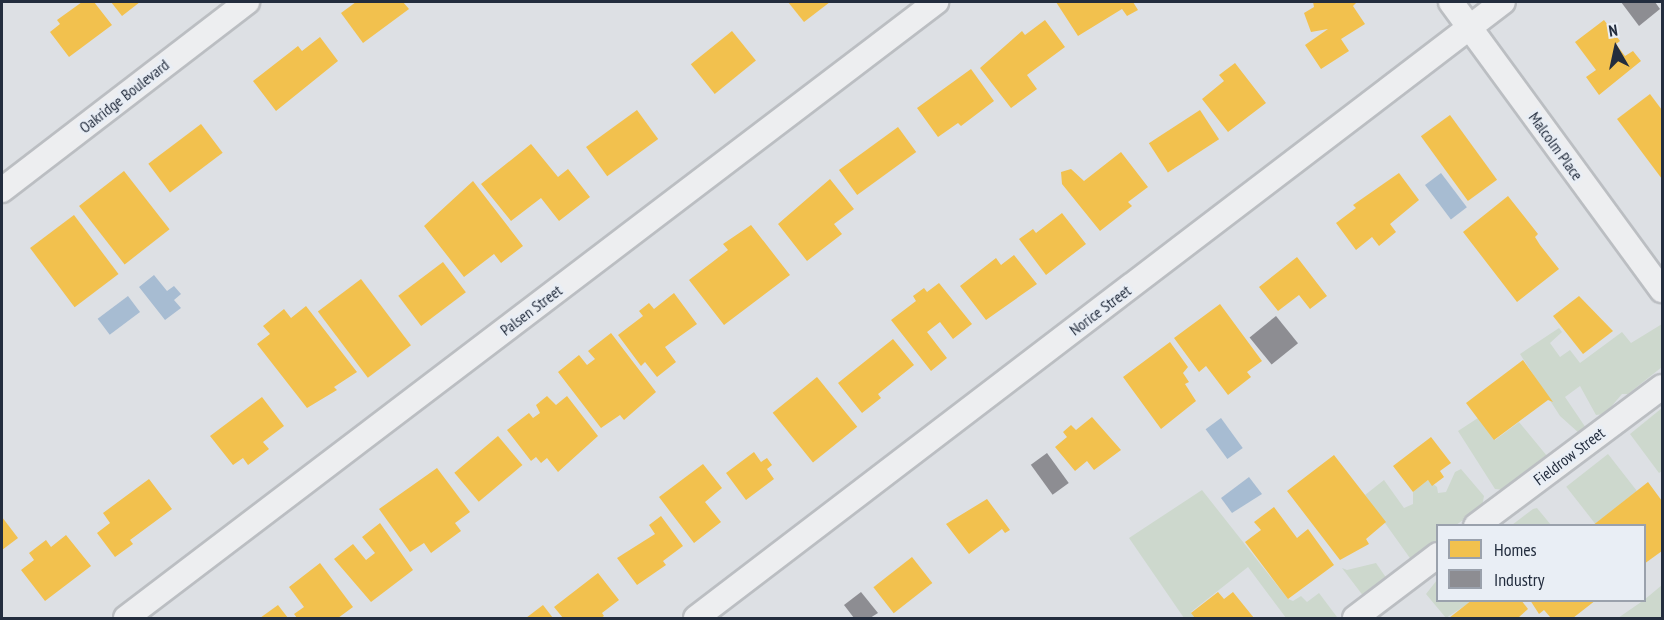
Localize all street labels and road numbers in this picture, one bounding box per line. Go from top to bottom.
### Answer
street label: Oakridge Boulevard [75,55,173,137]
street label: Malcolm Place [1525,108,1587,184]
street label: Palsen Street [496,281,566,339]
street label: Norice Street [1066,281,1134,339]
street label: Fieldrow Street [1530,423,1608,489]

